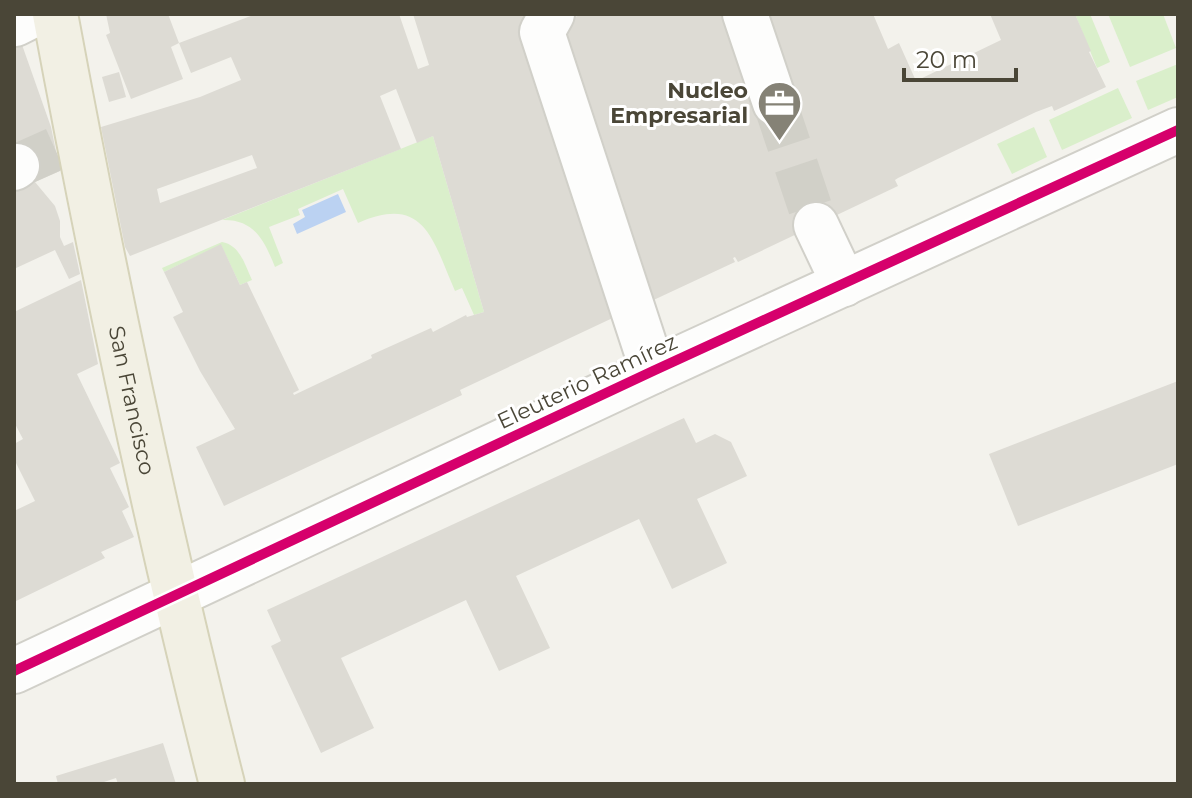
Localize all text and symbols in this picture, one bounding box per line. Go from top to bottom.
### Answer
scale bar [904,32,1016,82]
text: 20 m [916,45,977,74]
place label: Nucleo Empresarial [610,77,748,129]
office icon: Nucleo Empresarial [755,79,803,142]
street label: San Francisco [103,324,161,477]
street label: Eleuterio Ramírez [493,328,682,435]

